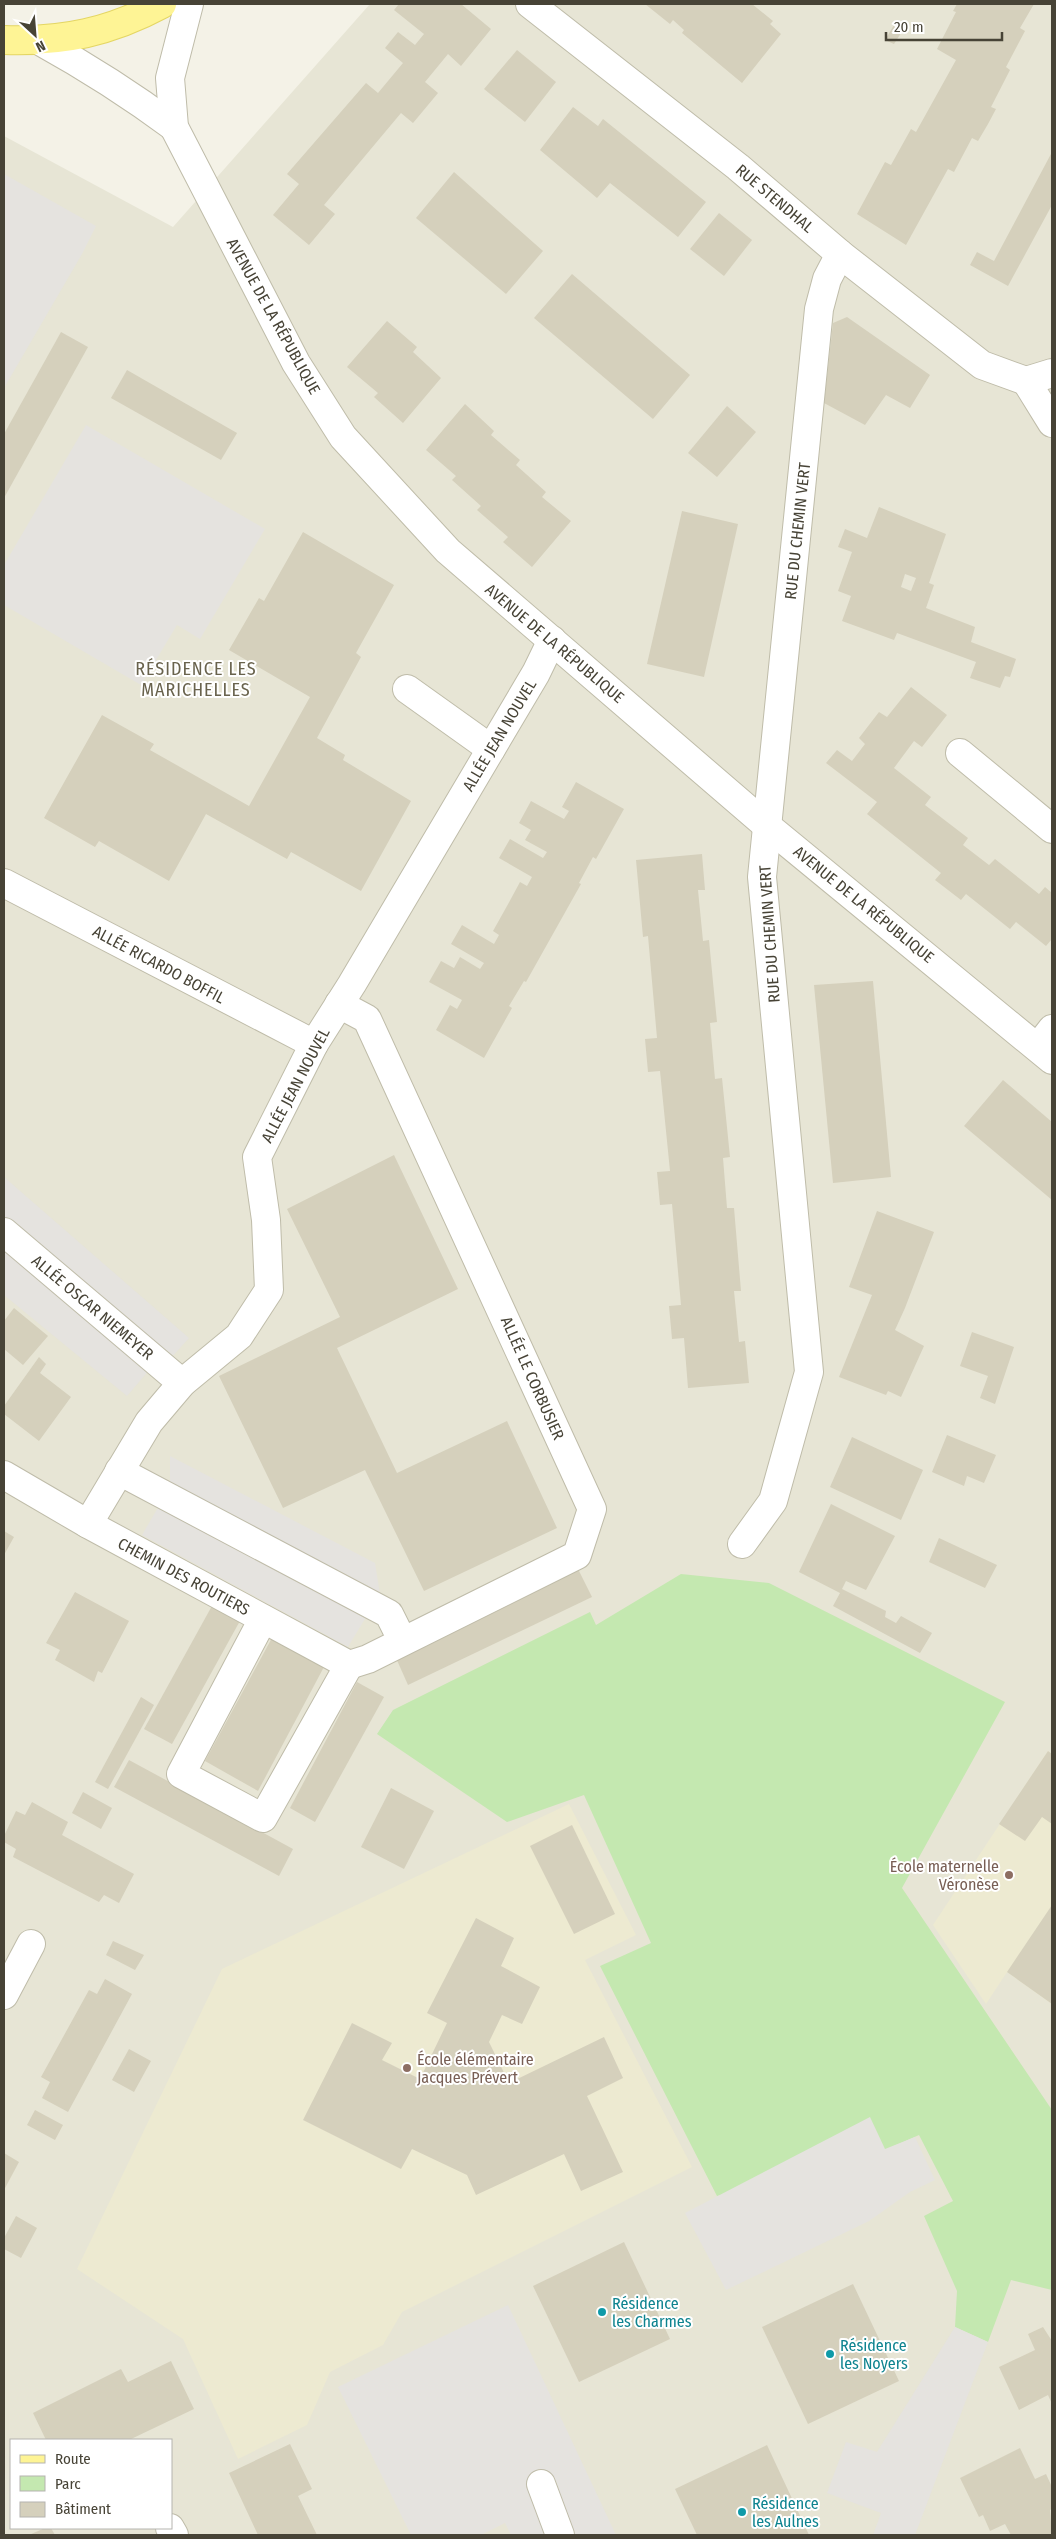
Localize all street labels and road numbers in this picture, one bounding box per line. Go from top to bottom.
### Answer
street label: RUE STENDHAL [732,160,818,237]
street label: AVENUE DE LA RÉPUBLIQUE [223,235,324,397]
street label: RUE DU CHEMIN VERT [781,461,814,600]
street label: AVENUE DE LA RÉPUBLIQUE [482,580,628,707]
street label: ALLÉE JEAN NOUVEL [459,676,540,795]
street label: AVENUE DE LA RÉPUBLIQUE [790,842,938,967]
street label: RUE DU CHEMIN VERT [755,864,784,1003]
street label: ALLÉE RICARDO BOFFIL [90,922,228,1007]
street label: ALLÉE JEAN NOUVEL [257,1025,334,1146]
street label: ALLÉE OSCAR NIEMEYER [28,1251,158,1364]
street label: ALLÉE LE CORBUSIER [497,1314,568,1443]
street label: CHEMIN DES ROUTIERS [115,1534,253,1619]

